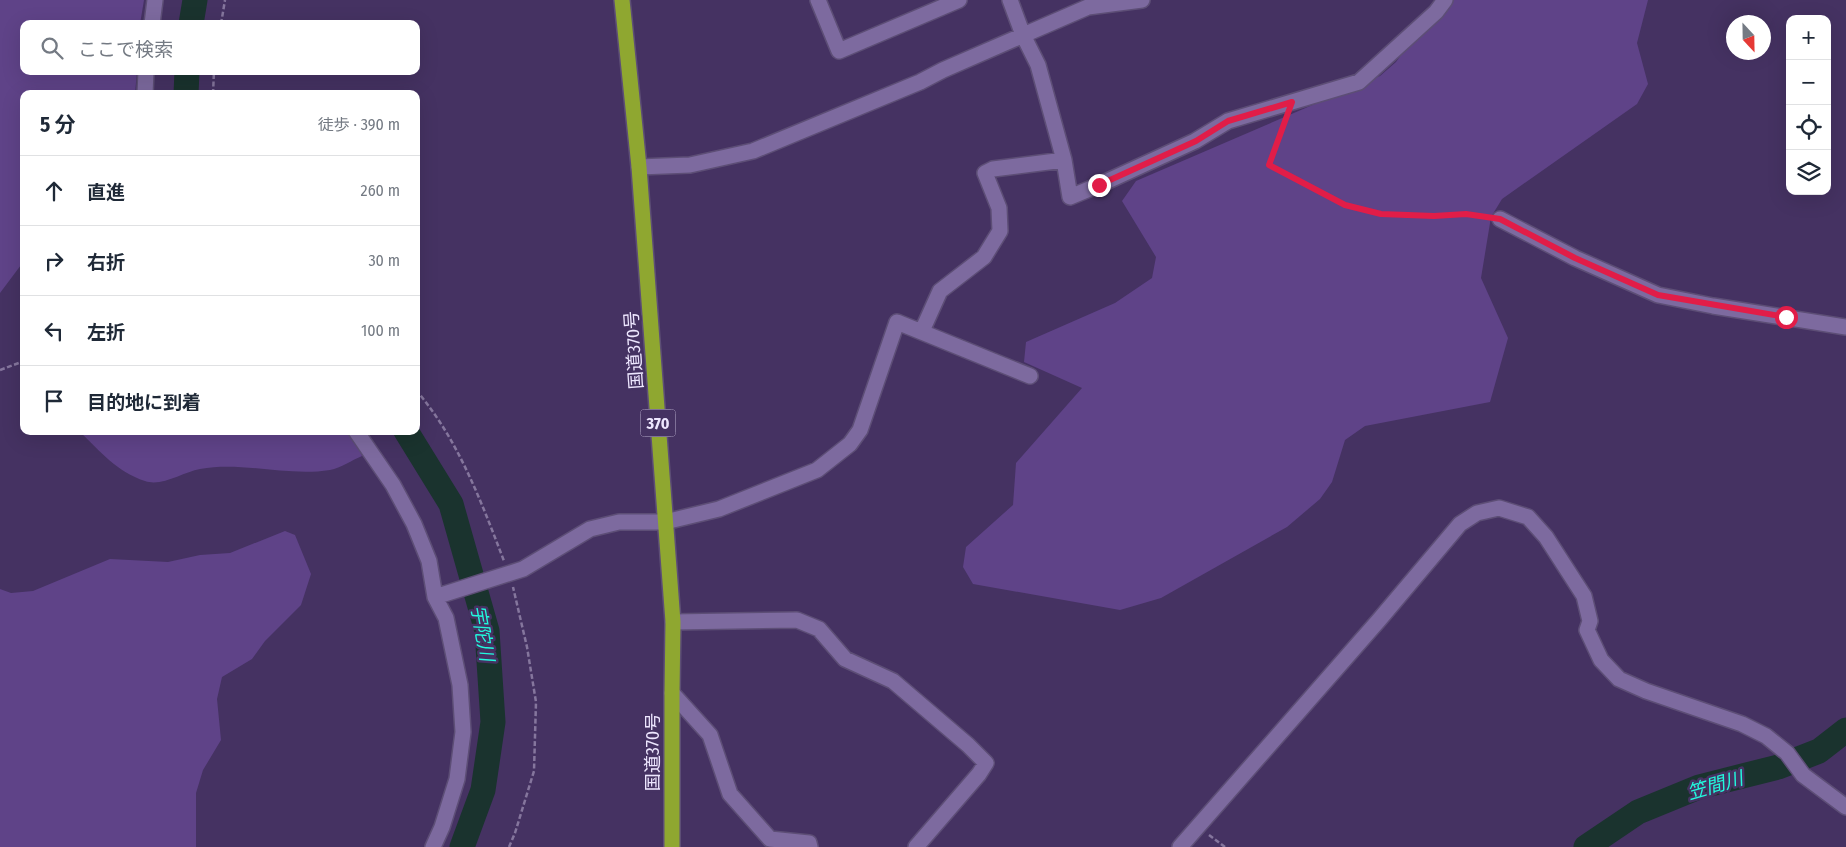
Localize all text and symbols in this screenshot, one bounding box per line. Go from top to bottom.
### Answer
north arrow [1726,15,1771,60]
map controls [1786,15,1831,195]
button: + [1786,15,1831,60]
search box [20,20,420,75]
icon: search [38,34,66,62]
text: ここで検索 [78,38,173,61]
button: − [1786,60,1831,105]
button: locate [1786,105,1831,150]
text: 5 分 [40,112,76,138]
text: 徒歩 · 390 m [318,115,400,134]
button: layers [1786,150,1831,195]
route end [1088,174,1111,197]
icon: ahead [40,177,68,205]
text: 直進 [87,181,125,204]
text: 260 m [361,181,400,200]
icon: right [40,247,68,275]
text: 右折 [87,251,125,274]
text: 30 m [368,251,400,270]
route start [1775,306,1798,329]
street label: 国道370号 [620,310,648,390]
icon: left [40,317,68,345]
text: 左折 [87,321,125,344]
text: 100 m [361,321,400,340]
icon: arrive [40,387,68,415]
text: 目的地に到着 [87,391,201,414]
road number: 370 [640,409,676,436]
water label: 宇陀川 [466,603,499,665]
street label: 国道370号 [642,713,664,791]
water label: 笠間川 [1685,766,1748,804]

